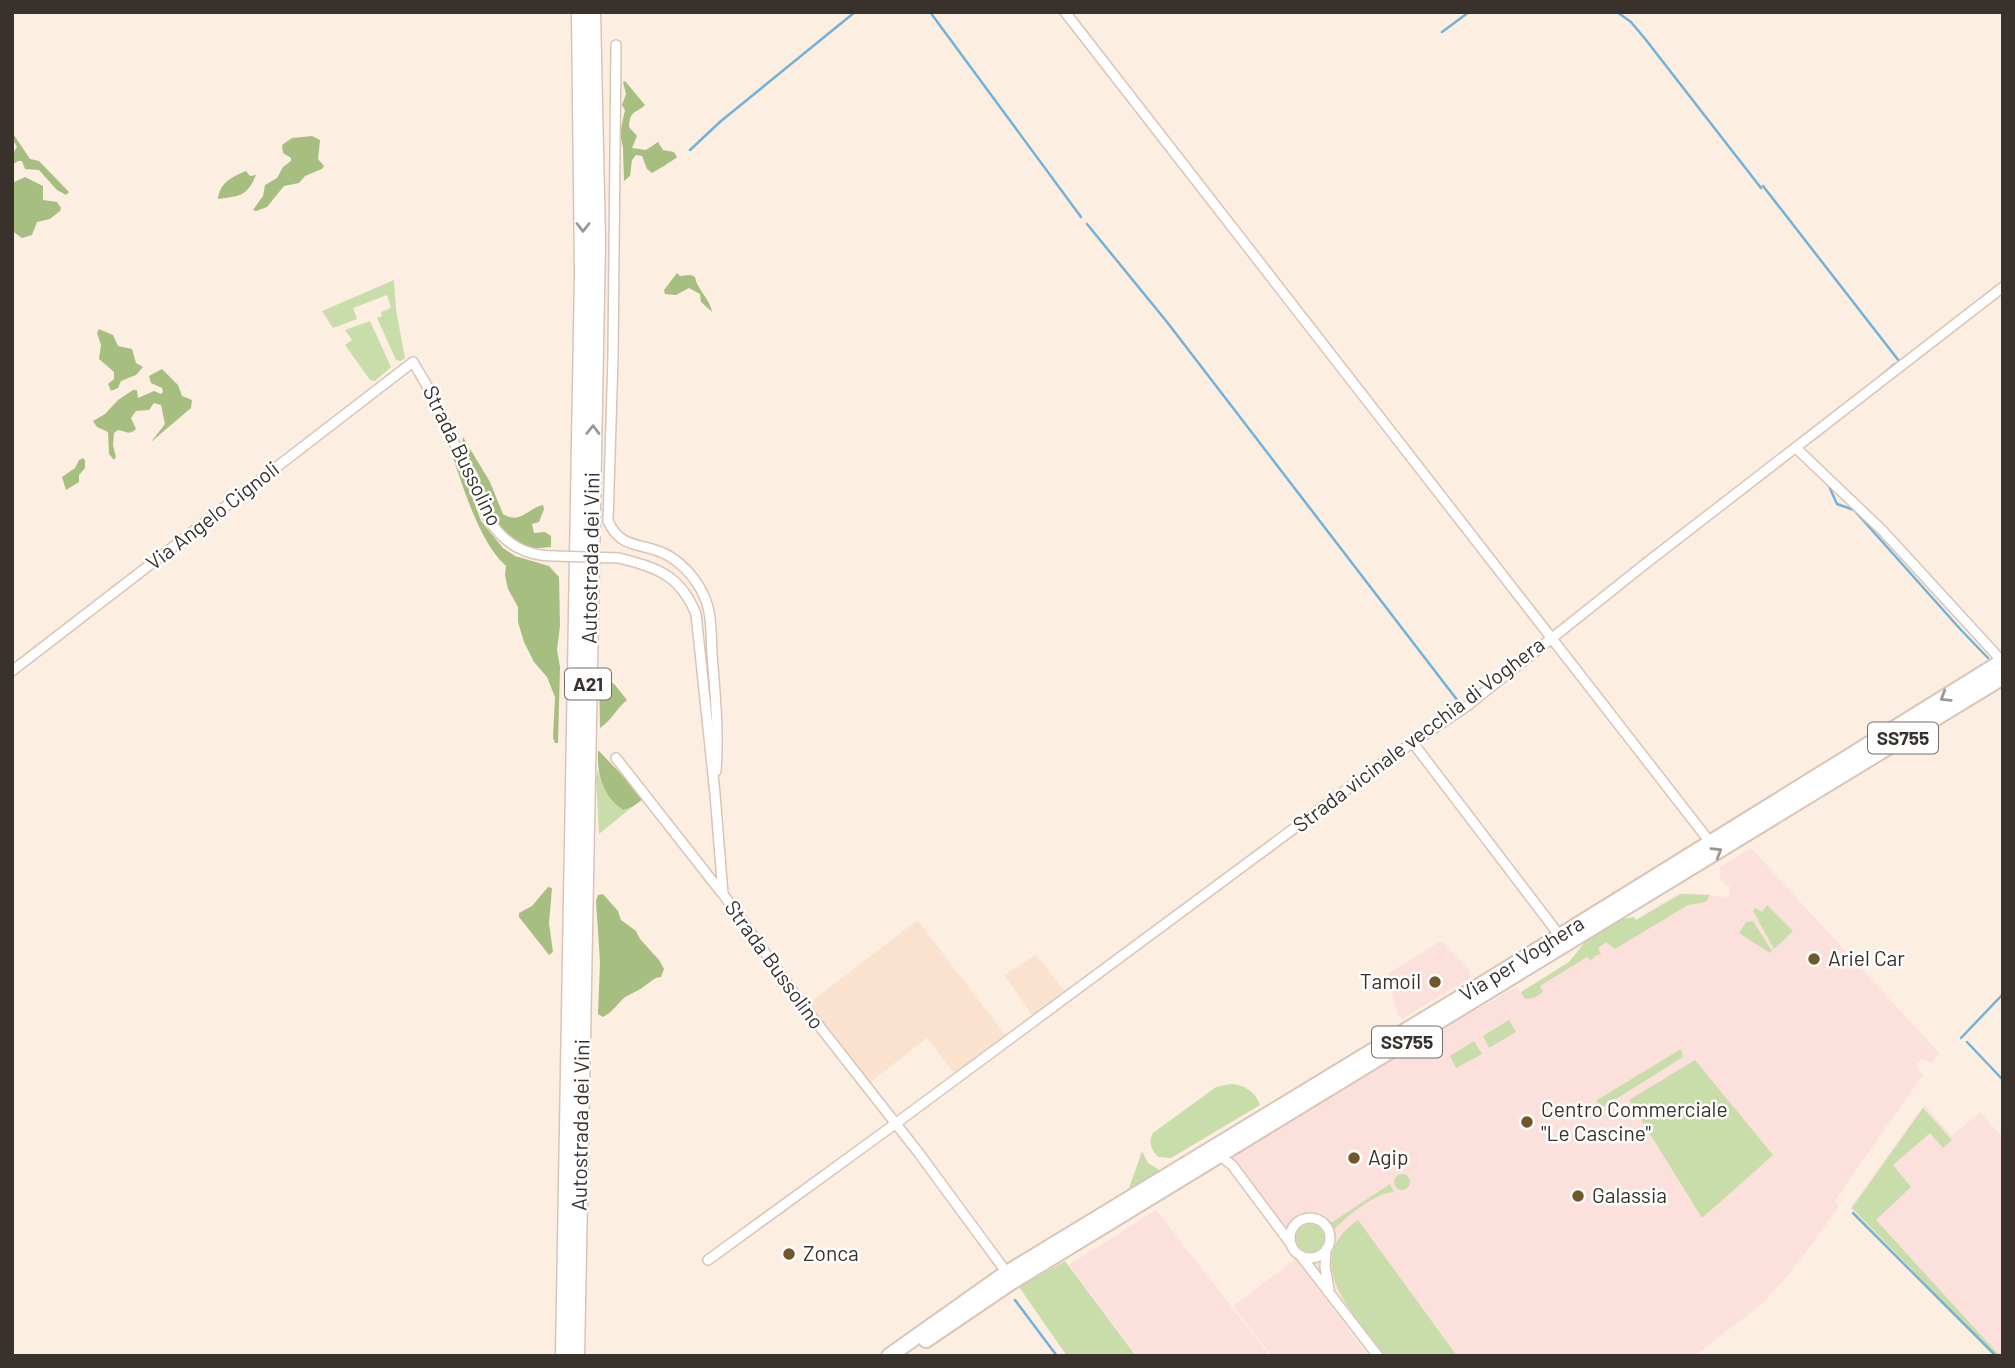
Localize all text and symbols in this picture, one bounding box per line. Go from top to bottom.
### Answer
one-way arrow [575,223,591,233]
street label: Strada Bussolino [419,381,508,530]
one-way arrow [585,424,601,435]
street label: Via Angelo Cignoli [141,455,284,574]
street label: Autostrada dei Vini [576,472,603,644]
street label: Strada vicinale vecchia di Voghera [1287,631,1549,837]
road number: A21 [565,668,611,699]
one-way arrow [1939,688,1952,701]
road number: SS755 [1868,722,1938,754]
one-way arrow [1709,848,1722,861]
street label: Strada Bussolino [720,895,830,1033]
street label: Via per Voghera [1454,910,1588,1006]
place label: Ariel Car [1828,945,1905,970]
marker: Ariel Car [1806,951,1822,967]
place label: Tamoil [1360,968,1421,993]
marker: Tamoil [1427,974,1443,990]
road number: SS755 [1372,1026,1442,1058]
street label: Autostrada dei Vini [566,1039,593,1211]
place label: Centro Commerciale "Le Cascine" [1541,1096,1728,1145]
marker: Centro Commerciale "Le Cascine" [1519,1114,1535,1130]
place label: Agip [1368,1144,1409,1169]
marker: Agip [1346,1150,1362,1166]
place label: Galassia [1592,1182,1667,1207]
marker: Galassia [1570,1188,1586,1204]
place label: Zonca [803,1240,859,1265]
marker: Zonca [781,1246,797,1262]

